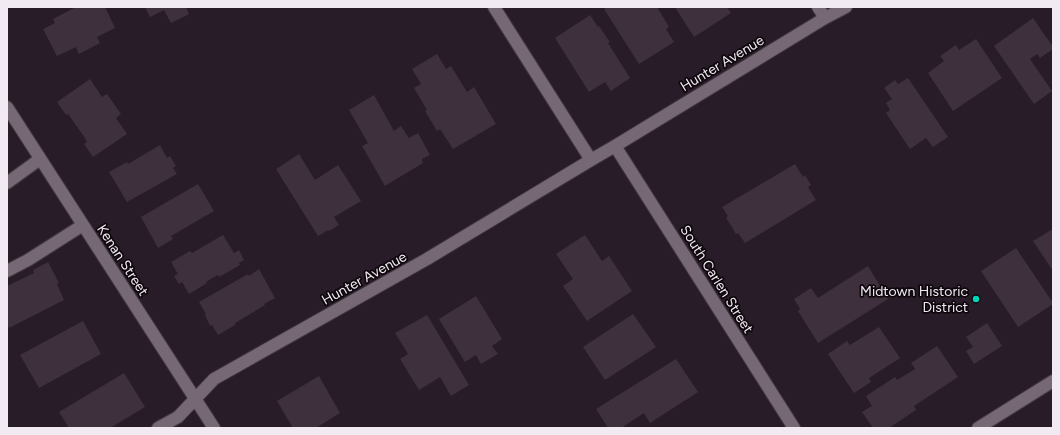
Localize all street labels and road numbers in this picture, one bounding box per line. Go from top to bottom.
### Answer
street label: Hunter Avenue [677,32,767,95]
street label: Kenan Street [93,221,152,299]
street label: South Carlen Street [676,222,757,336]
street label: Hunter Avenue [319,248,410,309]

